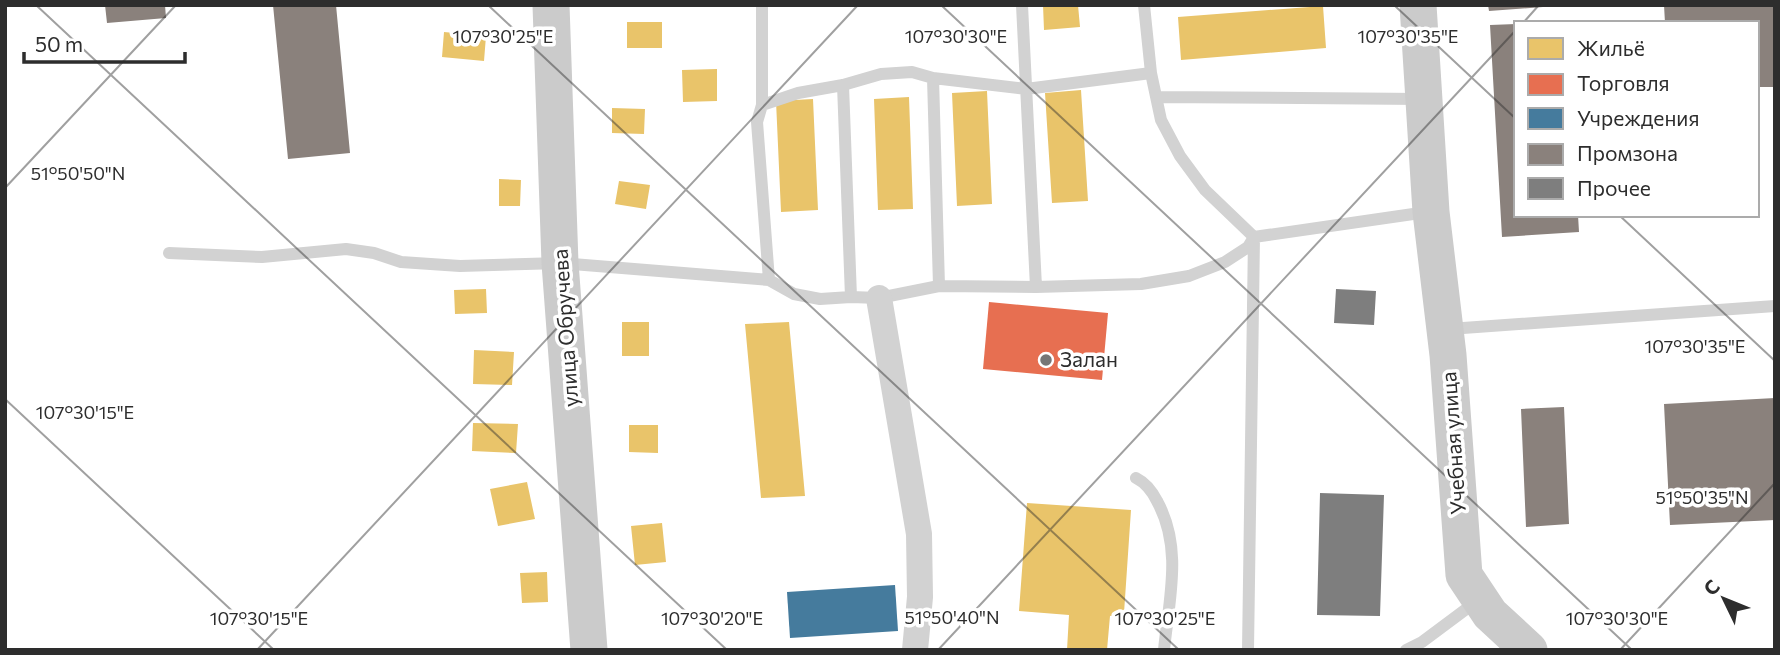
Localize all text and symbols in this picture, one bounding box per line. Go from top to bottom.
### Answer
scale bar [24,21,186,65]
legend [1514,21,1759,217]
text: 107°30'25"E [453,25,553,47]
text: 107°30'30"E [905,25,1007,47]
text: 107°30'35"E [1357,25,1459,47]
text: 50 m [35,31,83,56]
text: Жильё [1577,35,1645,60]
text: Торговля [1577,70,1670,95]
text: Учреждения [1577,105,1699,130]
text: Промзона [1577,140,1678,165]
text: 51°50'50"N [31,162,125,184]
text: Прочее [1577,175,1651,200]
street label: улица Обручева [547,248,583,408]
text: 107°30'35"E [1644,335,1746,357]
place label: Залан [1060,346,1118,371]
marker: Залан [1038,352,1054,368]
street label: Учебная улица [1435,371,1470,515]
text: 107°30'15"E [36,401,134,423]
text: 51°50'35"N [1655,486,1749,508]
north arrow [1689,564,1759,634]
text: С [1698,574,1724,600]
text: 51°50'40"N [904,606,1000,628]
text: 107°30'15"E [210,607,308,629]
text: 107°30'20"E [661,607,763,629]
text: 107°30'25"E [1115,607,1215,629]
text: 107°30'30"E [1566,607,1668,629]

